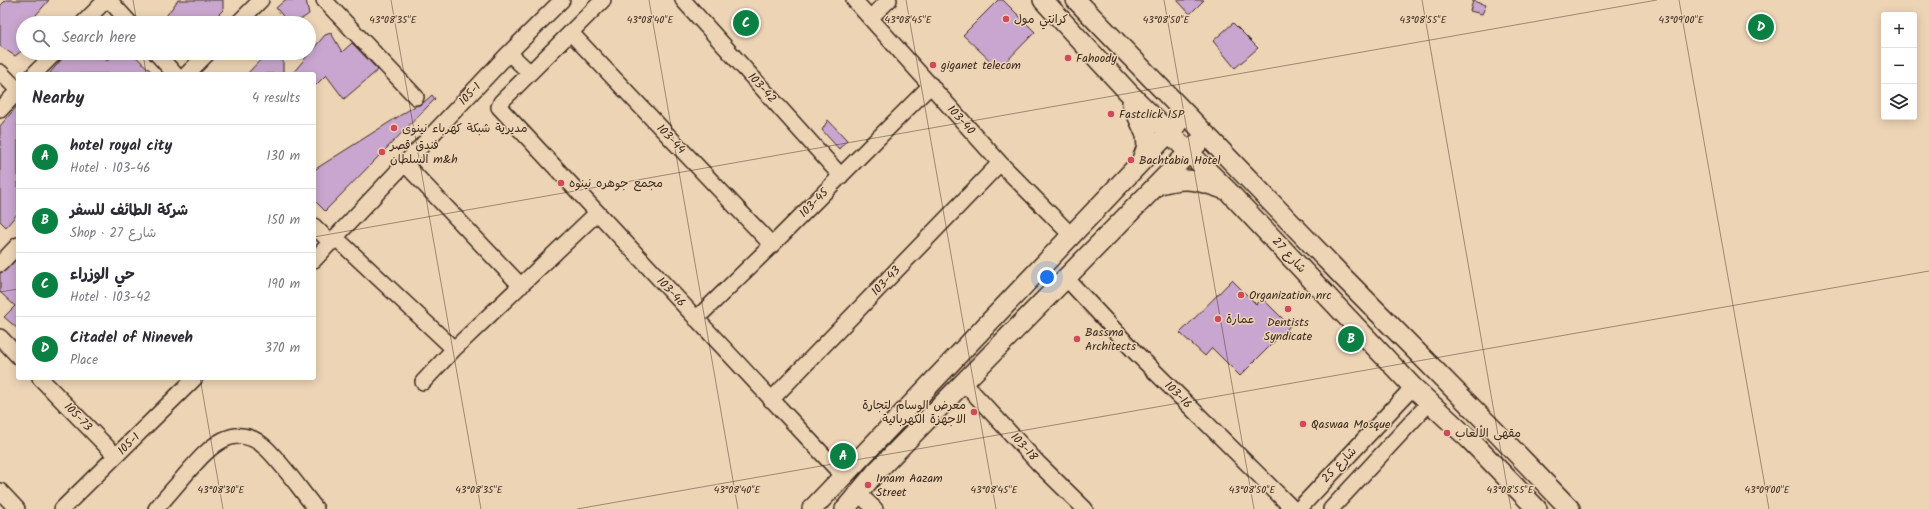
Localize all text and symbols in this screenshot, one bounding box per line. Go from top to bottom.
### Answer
pin: C [733,8,759,38]
place label: كرانتي مول [1014,10,1068,30]
text: 43°08'35"E [369,12,418,28]
text: 43°08'40"E [627,12,675,28]
text: 43°08'45"E [884,12,933,28]
text: 43°08'50"E [1143,12,1190,28]
text: 43°08'55"E [1400,12,1448,28]
text: 43°09'00"E [1658,12,1705,28]
pin: D [1748,12,1774,42]
map controls [1881,12,1917,120]
button: + [1881,12,1917,48]
marker: كرانتي مول [1001,14,1011,24]
search box [16,16,316,60]
text: Search here [62,26,136,50]
icon: search [30,27,52,49]
button: − [1881,48,1917,84]
place label: Fahoody [1076,49,1117,68]
marker: Fahoody [1063,53,1073,63]
place label: giganet telecom [940,56,1021,75]
marker: giganet telecom [928,60,938,70]
street label: 103-42 [743,68,781,108]
street label: 105-1 [454,78,486,110]
button: layers [1881,84,1917,120]
text: Nearby [32,85,84,112]
text: 4 results [252,88,300,109]
street label: 103-40 [942,101,980,139]
place label: Fastclick ISP [1119,105,1185,124]
marker: Fastclick ISP [1106,109,1116,119]
place label: مديرية شبكة كهرباء نينوى [402,119,527,138]
street label: 103-44 [652,120,690,159]
marker: مديرية شبكة كهرباء نينوى [389,123,399,133]
text: hotel royal city [70,134,172,158]
place label: فندق قصر السلطان m&h [389,136,458,169]
text: A [41,146,49,167]
text: 130 m [266,146,300,167]
marker: فندق قصر السلطان m&h [377,147,387,157]
place label: Bachtabia Hotel [1139,151,1220,170]
marker: Bachtabia Hotel [1126,155,1136,165]
text: Hotel · 103-46 [70,158,151,179]
place label: مجمع جوهره نينوه [569,174,663,193]
marker: مجمع جوهره نينوه [556,178,566,188]
street label: 103-45 [795,183,834,222]
text: شركة الطائف للسفر [70,199,188,223]
text: B [41,210,49,231]
text: 150 m [267,210,300,231]
text: Shop · شارع 27 [70,223,156,244]
street label: شارع 27 [1267,233,1311,277]
street label: 103-43 [867,261,905,300]
text: حي الوزراء [70,263,135,287]
your location [1037,267,1057,287]
street label: 103-46 [652,273,690,311]
text: C [41,274,49,295]
text: 190 m [268,274,300,295]
place label: Organization nrc [1249,286,1332,305]
text: Hotel · 103-42 [70,287,151,308]
marker: Organization nrc [1236,290,1246,300]
marker: Dentists Syndicate [1283,304,1293,314]
place label: عمارة [1226,310,1255,329]
place label: Dentists Syndicate [1264,313,1313,346]
marker: عمارة [1213,314,1223,324]
place label: Bassma Architects [1085,323,1136,356]
pin: B [1338,324,1364,354]
text: Citadel of Nineveh [70,326,193,350]
marker: Bassma Architects [1072,334,1082,344]
text: D [41,338,49,359]
text: 370 m [265,338,300,359]
text: Place [70,350,98,371]
street label: 103-16 [1160,377,1196,413]
place label: معرض الوسام لتجارة الاجهزة الكهربائية [862,396,966,429]
street label: 105-73 [59,398,97,436]
marker: معرض الوسام لتجارة الاجهزة الكهربائية [969,407,979,417]
place label: Qaswaa Mosque [1311,415,1391,434]
marker: Qaswaa Mosque [1298,419,1308,429]
place label: مقهى الألعاب [1455,424,1521,443]
street label: 105-1 [113,428,145,460]
street label: 103-18 [1006,428,1043,466]
marker: مقهى الألعاب [1442,428,1452,438]
pin: A [830,441,856,471]
street label: شارع 25 [1317,443,1361,487]
place label: Imam Aazam Street [876,469,943,502]
marker: Imam Aazam Street [863,480,873,490]
text: 43°08'30"E [198,482,246,498]
text: 43°08'35"E [455,482,504,498]
text: 43°08'40"E [714,482,762,498]
text: 43°08'45"E [970,482,1019,498]
text: 43°08'50"E [1229,482,1276,498]
text: 43°08'55"E [1487,482,1535,498]
text: 43°09'00"E [1744,482,1791,498]

